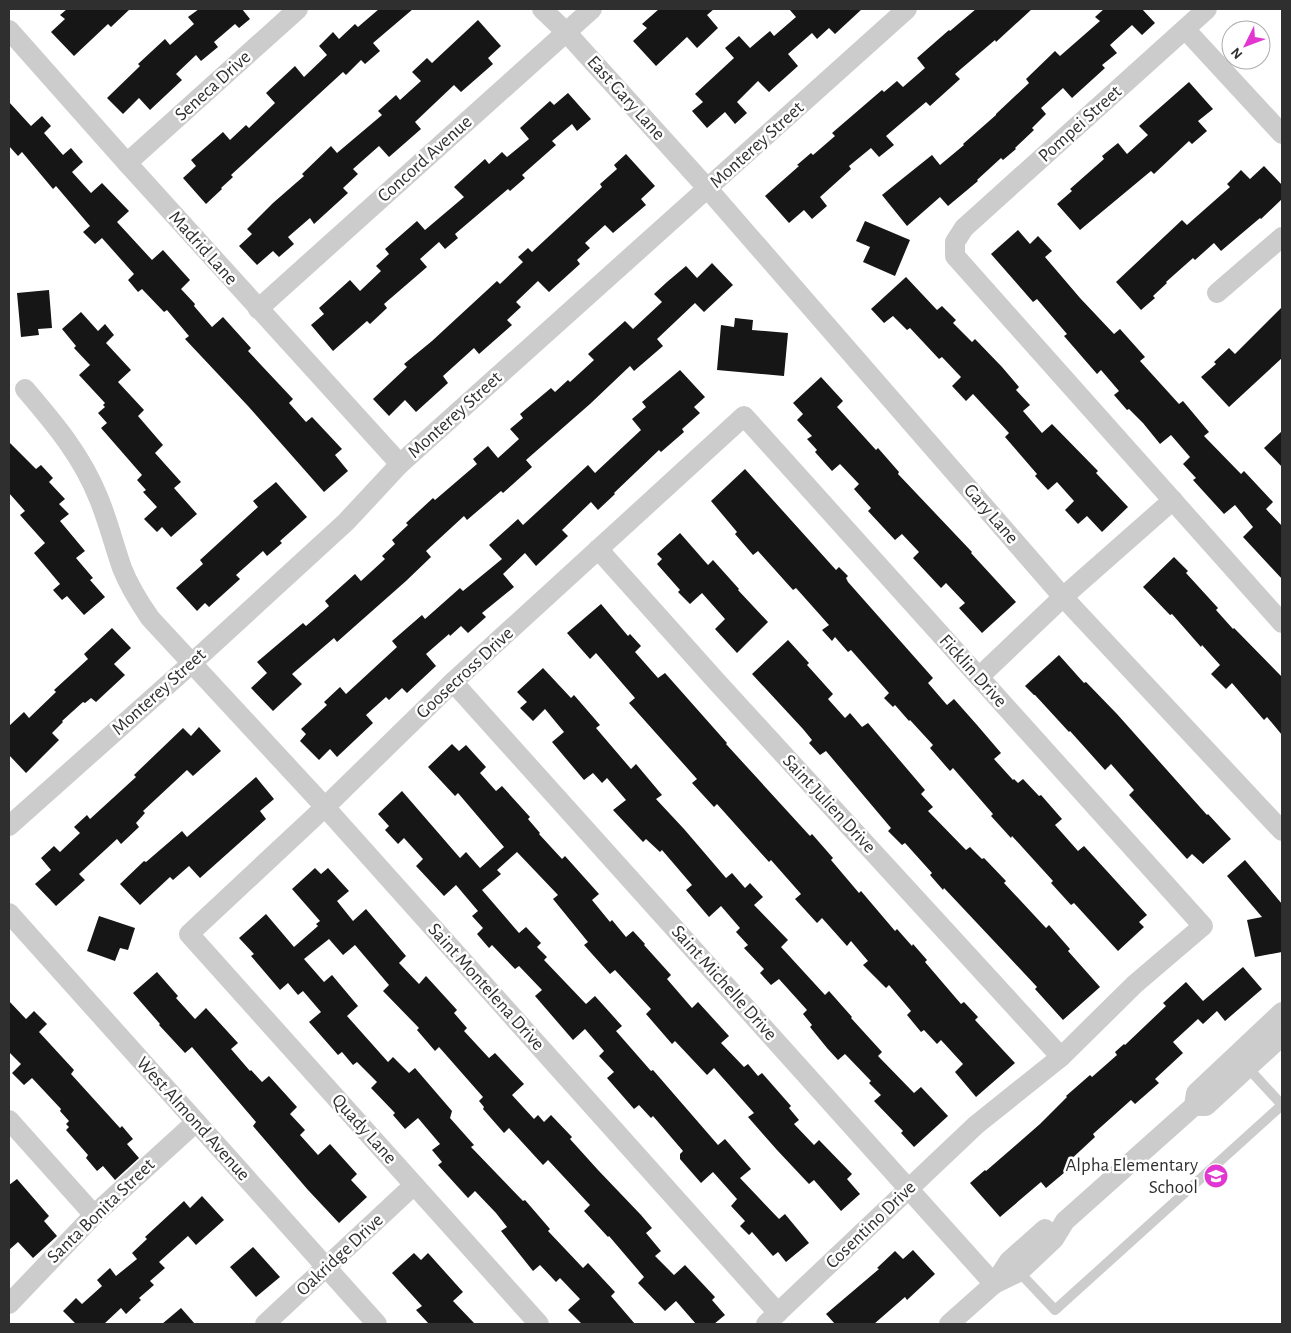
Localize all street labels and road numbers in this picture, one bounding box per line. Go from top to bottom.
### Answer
street label: Seneca Drive [172,47,254,125]
street label: East Gary Lane [583,52,669,144]
street label: Pompei Street [1035,82,1125,166]
street label: Monterey Street [706,98,808,192]
street label: Concord Avenue [374,112,476,206]
street label: Madrid Lane [165,207,241,289]
street label: Monterey Street [404,368,506,462]
street label: Gary Lane [960,480,1022,548]
street label: Goosecross Drive [413,624,517,722]
street label: Ficklin Drive [936,631,1010,711]
street label: Monterey Street [108,645,210,739]
street label: Saint Julien Drive [779,751,879,857]
street label: Saint Montelena Drive [424,920,548,1054]
street label: Saint Michelle Drive [668,922,780,1044]
street label: West Almond Avenue [133,1053,253,1185]
street label: Quady Lane [328,1090,400,1168]
street label: Santa Bonita Street [44,1155,158,1267]
street label: Cosentino Drive [822,1178,920,1272]
street label: Oakridge Drive [293,1210,387,1300]

